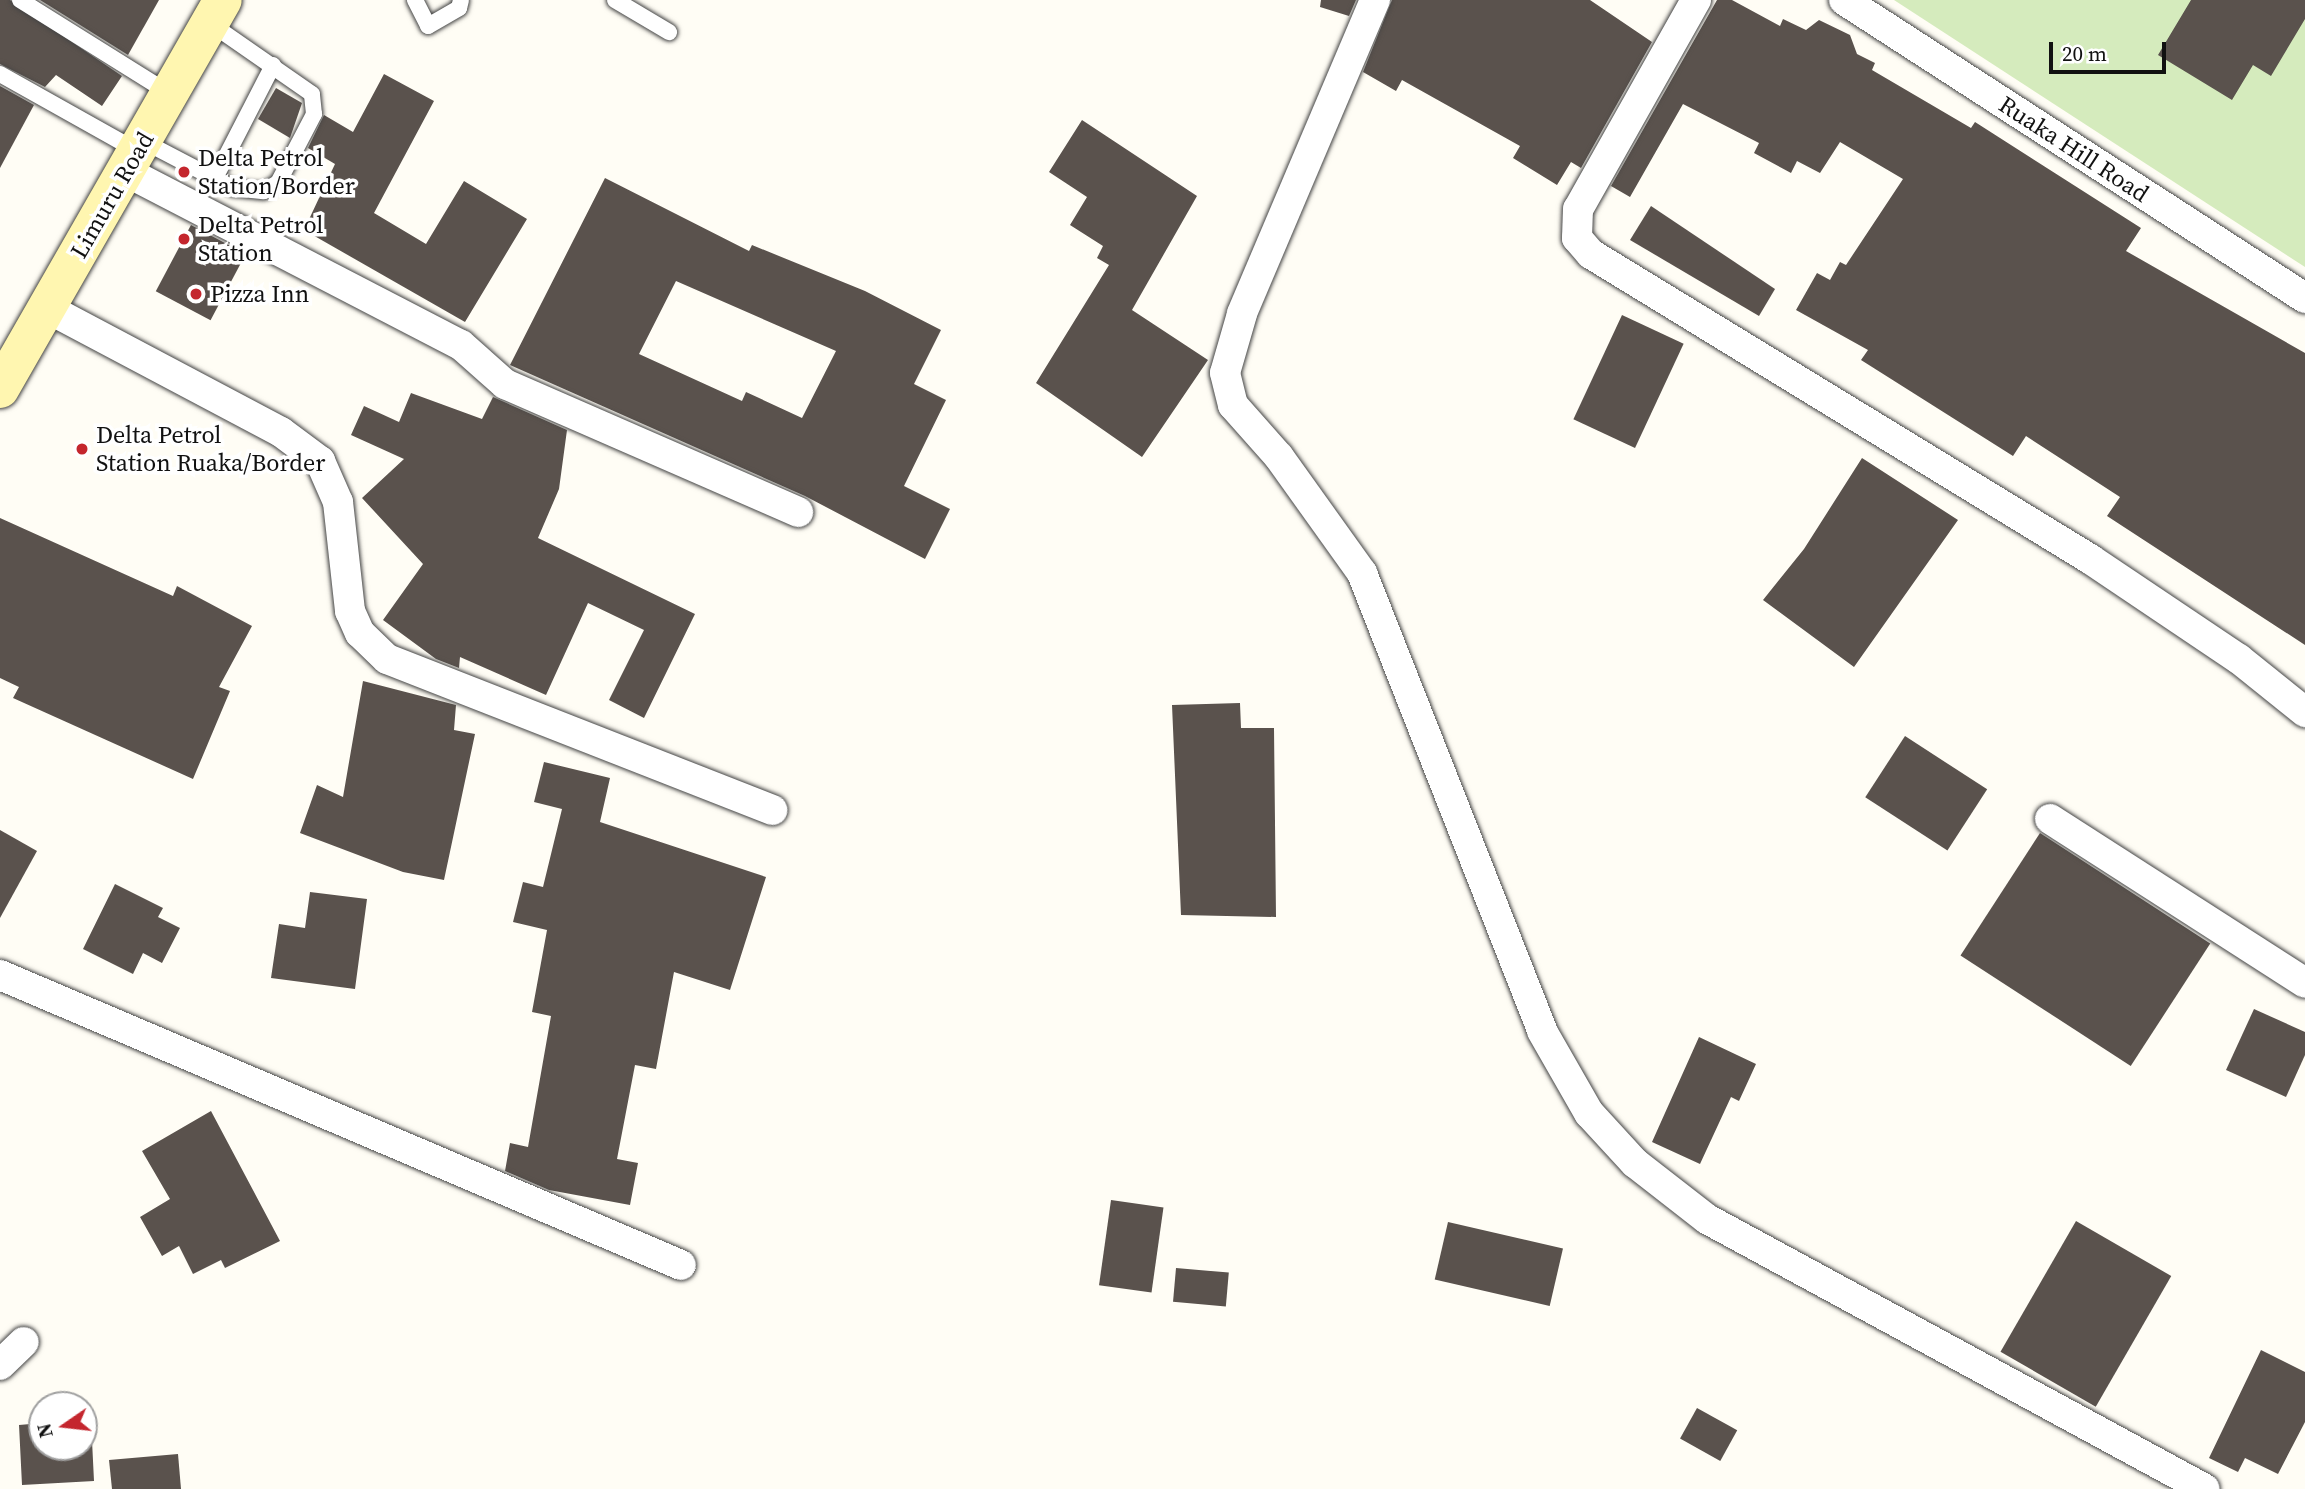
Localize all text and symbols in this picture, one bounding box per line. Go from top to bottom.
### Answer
scale bar [2053,28,2170,72]
text: 20 m [2062,39,2107,68]
street label: Ruaka Hill Road [1994,90,2154,208]
street label: Limuru Road [64,127,160,263]
place label: Delta Petrol Station/Border [198,144,355,200]
marker: Delta Petrol Station/Border [176,164,192,180]
place label: Delta Petrol Station [198,211,323,267]
marker: Delta Petrol Station [176,231,192,247]
place label: Pizza Inn [210,280,309,308]
marker: Pizza Inn [188,286,204,302]
place label: Delta Petrol Station Ruaka/Border [96,421,325,477]
marker: Delta Petrol Station Ruaka/Border [74,441,90,457]
north arrow [28,1391,98,1461]
text: N [30,1421,59,1440]

